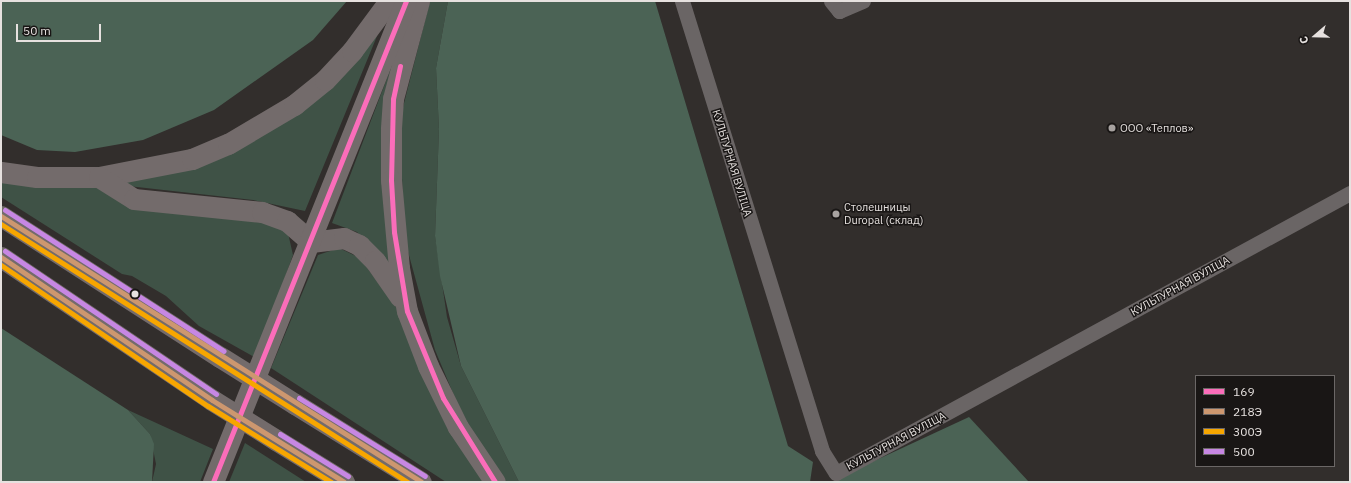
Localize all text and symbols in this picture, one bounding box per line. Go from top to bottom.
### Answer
scale bar [18,16,103,42]
north arrow [1295,16,1335,56]
text: 50 m [23,23,51,38]
text: С [1296,34,1312,46]
street label: КУЛЬТУРНАЯ ВУЛІЦА [709,108,755,218]
place label: ООО «Теплов» [1120,121,1193,135]
marker: ООО «Теплов» [1107,123,1117,133]
place label: Столешницы Duropal (склад) [844,201,924,227]
marker: Столешницы Duropal (склад) [831,209,841,219]
street label: КУЛЬТУРНАЯ ВУЛІЦА [1128,253,1232,319]
unlabelled marker [130,289,140,299]
legend [1195,375,1335,467]
text: 169 [1233,384,1255,399]
text: 218Э [1233,404,1262,419]
street label: КУЛЬТУРНАЯ ВУЛІЦА [844,409,948,473]
text: 300Э [1233,424,1262,439]
text: 500 [1233,444,1255,459]

